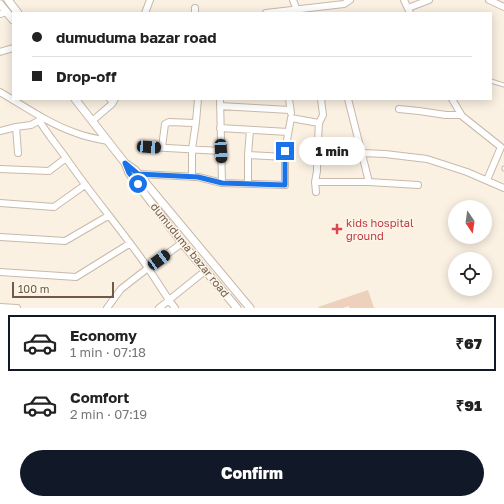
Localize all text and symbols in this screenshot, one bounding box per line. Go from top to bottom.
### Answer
text: dumuduma bazar road [56,28,216,46]
text: Drop-off [56,67,116,85]
callout: 1 min [299,137,365,165]
car [214,139,228,163]
car [137,140,161,154]
route end [276,142,294,160]
text: 1 min [315,143,349,159]
route start [129,175,147,193]
street label: dumuduma bazar road [148,200,232,299]
north arrow [448,200,492,244]
map controls [448,200,492,296]
place label: kids hospital ground [346,216,414,242]
marker: kids hospital ground [331,223,343,235]
car [146,248,172,272]
button: locate [448,252,492,296]
scale bar [12,280,114,299]
text: 100 m [18,282,49,295]
icon: car [22,325,58,361]
text: Economy [70,326,137,344]
text: ₹67 [455,334,482,352]
text: 1 min · 07:18 [70,344,146,360]
icon: car [22,387,58,423]
text: Comfort [70,388,129,406]
text: ₹91 [456,396,482,414]
text: 2 min · 07:19 [70,406,147,422]
button: Confirm [20,450,484,496]

